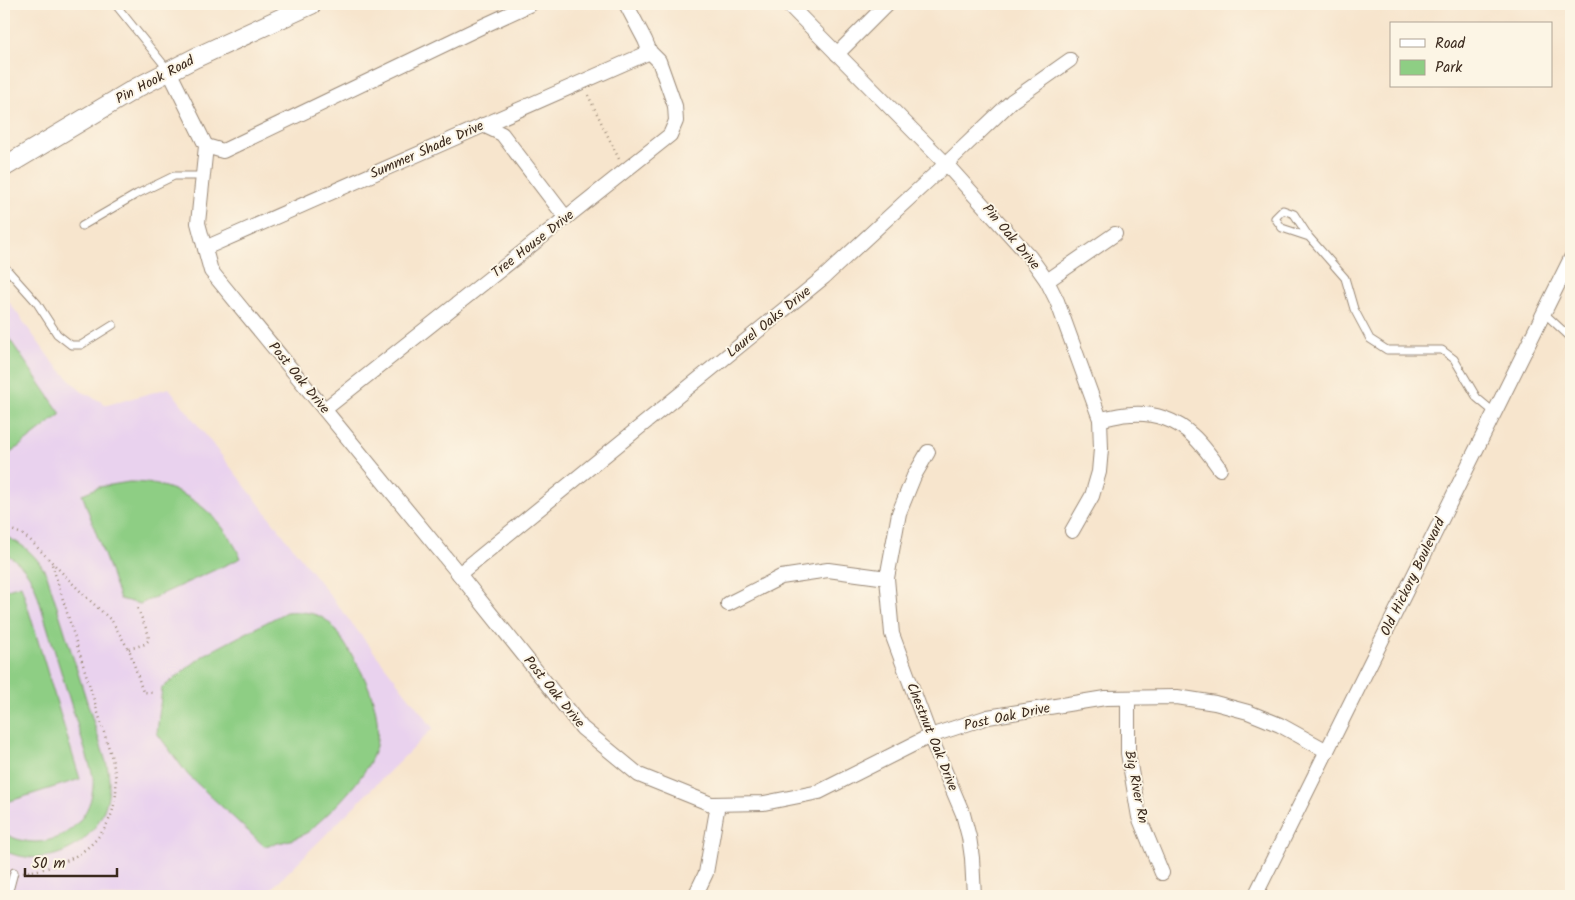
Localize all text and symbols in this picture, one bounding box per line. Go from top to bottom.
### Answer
legend [1390,22,1552,88]
text: Road [1435,32,1466,56]
street label: Pin Hook Road [112,50,199,110]
text: Park [1435,56,1463,80]
street label: Summer Shade Drive [367,115,488,185]
street label: Pin Oak Drive [977,199,1046,275]
street label: Tree House Drive [487,204,580,283]
street label: Laurel Oaks Drive [722,280,817,363]
street label: Post Oak Drive [263,337,336,419]
street label: Old Hickory Boulevard [1375,513,1452,640]
street label: Post Oak Drive [518,651,591,733]
street label: Chestnut Oak Drive [900,679,964,795]
street label: Post Oak Drive [962,697,1053,737]
street label: Big River Rn [1118,749,1154,825]
scale bar [25,845,118,877]
text: 50 m [32,852,66,876]

